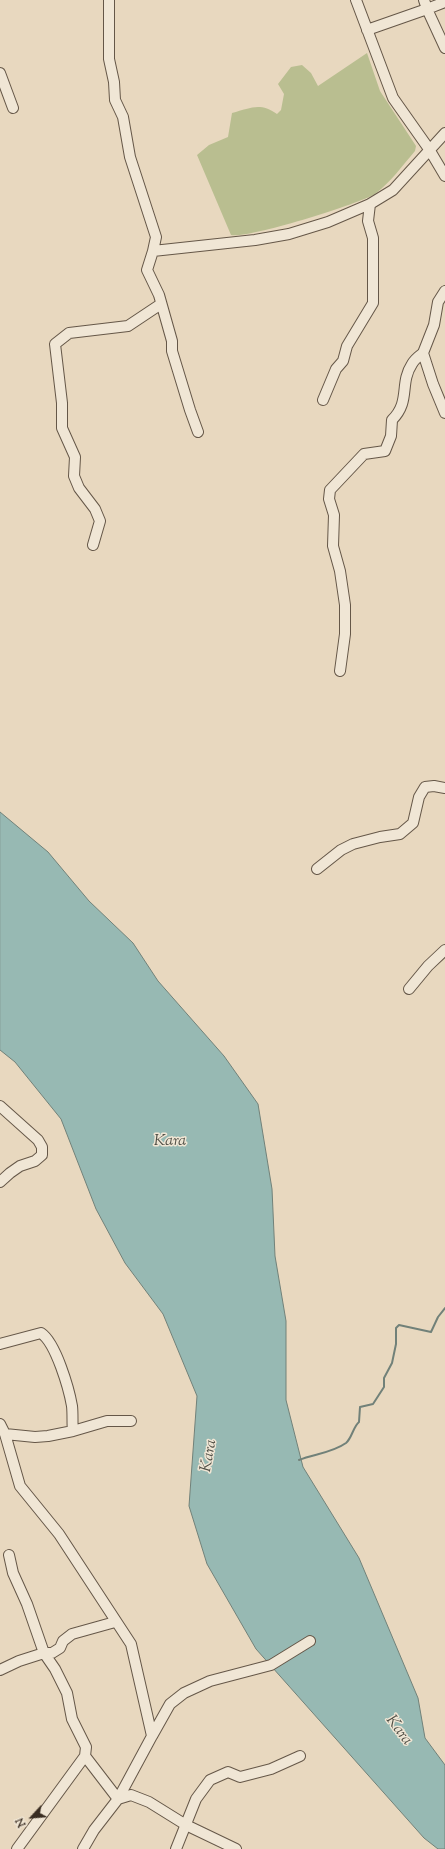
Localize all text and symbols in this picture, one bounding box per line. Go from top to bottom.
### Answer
water label: Kara [154,1132,186,1152]
water label: Kara [198,1438,222,1474]
water label: Kara [381,1712,415,1750]
north arrow [12,1797,52,1837]
text: N [12,1815,30,1830]

